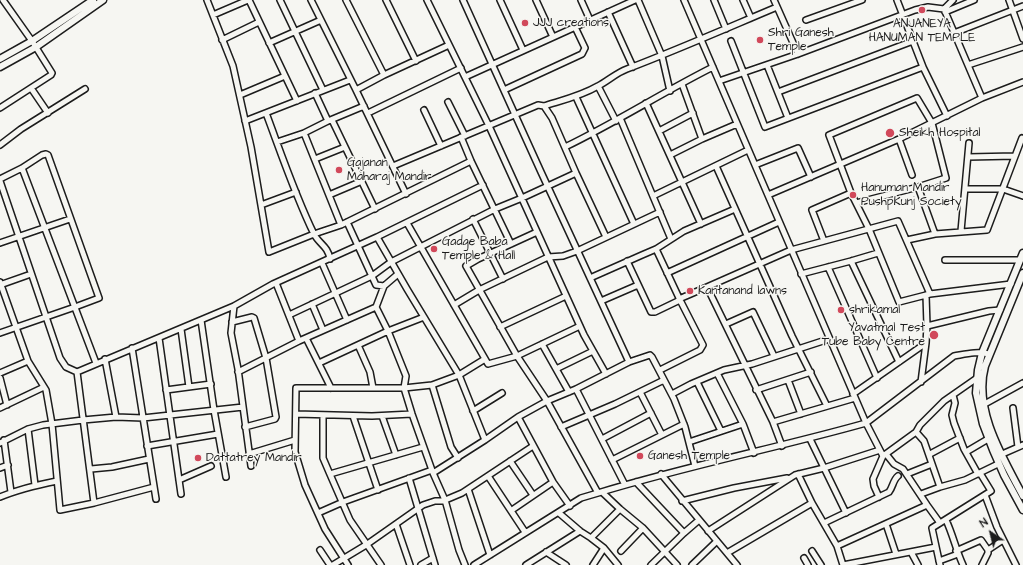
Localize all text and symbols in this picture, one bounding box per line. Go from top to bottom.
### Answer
marker: ANJANEYA HANUMAN TEMPLE [917,5,927,15]
place label: JJJ creations [533,16,609,30]
place label: ANJANEYA HANUMAN TEMPLE [869,17,975,45]
marker: JJJ creations [520,18,530,28]
place label: Shri Ganesh Temple [768,26,834,54]
marker: Shri Ganesh Temple [755,35,765,45]
place label: Sheikh Hospital [899,126,980,140]
marker: Sheikh Hospital [884,127,896,139]
place label: Gajanan Maharaj Mandir [347,156,431,184]
marker: Gajanan Maharaj Mandir [334,165,344,175]
place label: Hanuman Mandir PushpKunj Society [861,181,961,209]
marker: Hanuman Mandir PushpKunj Society [848,190,858,200]
place label: Gadge Baba Temple & Hall [442,235,515,263]
marker: Gadge Baba Temple & Hall [429,244,439,254]
place label: Kantanand lawns [698,284,787,298]
marker: Kantanand lawns [685,286,695,296]
place label: shrikamal [849,303,900,317]
marker: shrikamal [836,305,846,315]
place label: Yavatmal Test Tube Baby Centre [822,321,925,349]
marker: Yavatmal Test Tube Baby Centre [928,329,940,341]
place label: Ganesh Temple [648,449,730,463]
place label: Dattatrey Mandir [206,451,302,465]
marker: Ganesh Temple [635,451,645,461]
marker: Dattatrey Mandir [193,453,203,463]
north arrow [971,513,1011,553]
text: N [977,515,991,531]

